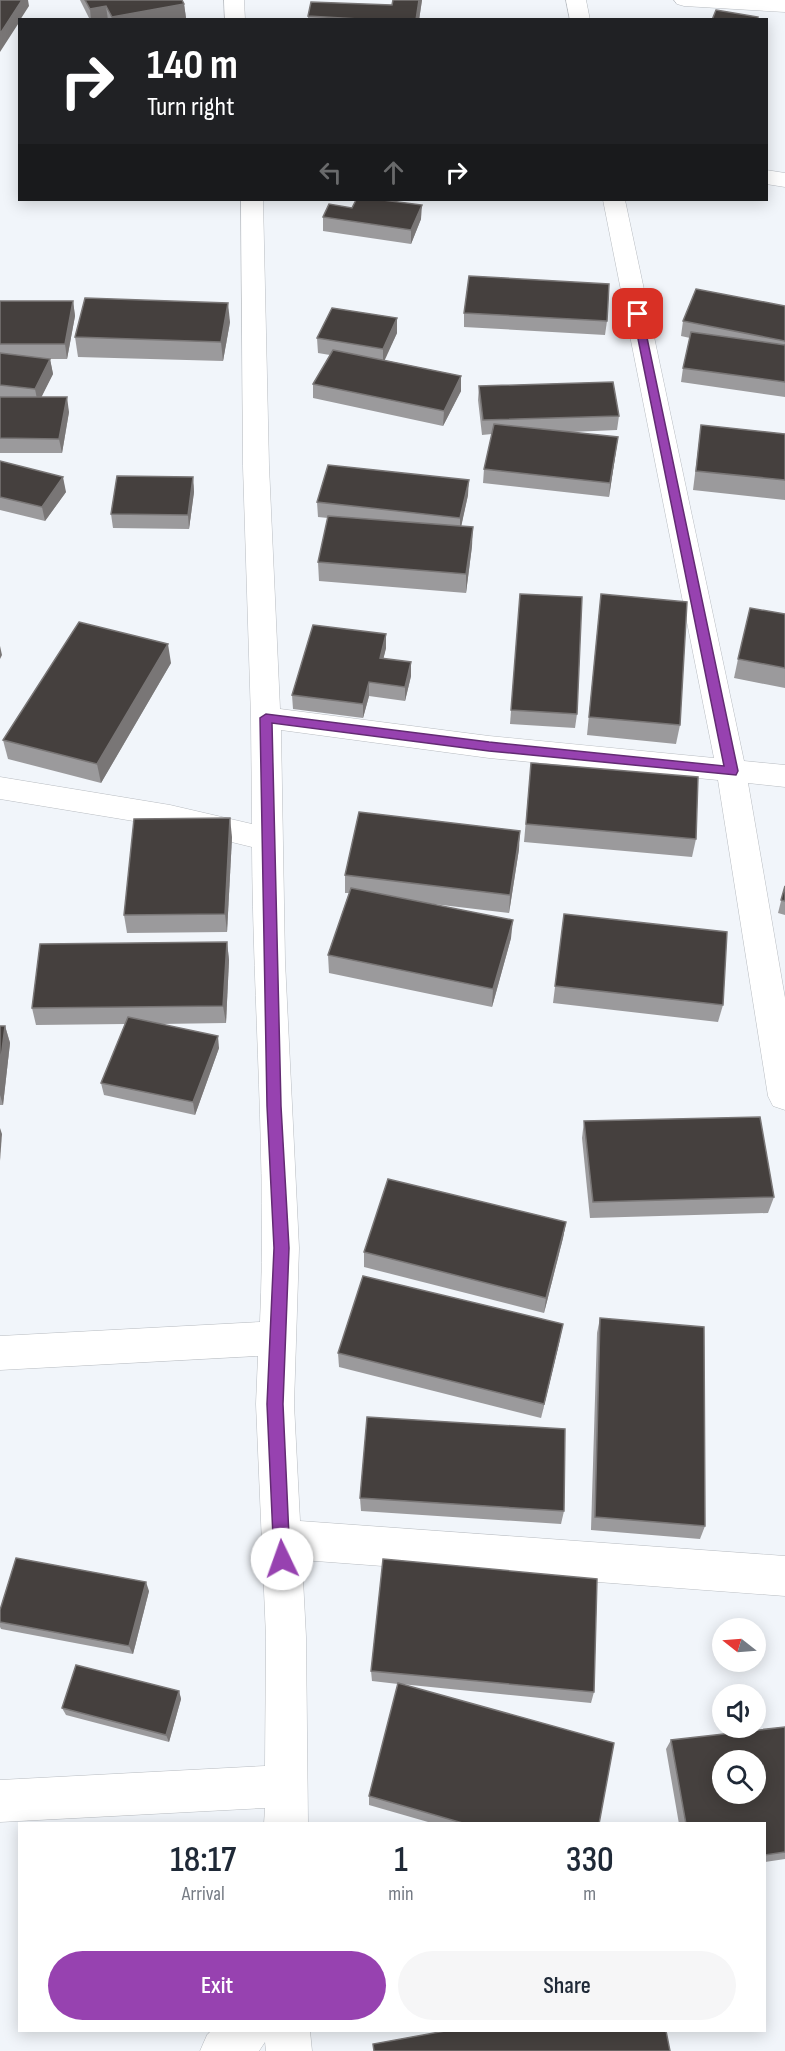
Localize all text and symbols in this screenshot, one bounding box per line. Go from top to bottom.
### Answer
text: 140 m [147,40,238,91]
icon: right [48,42,126,120]
text: Turn right [147,91,234,123]
icon: left [314,156,347,189]
icon: ahead [377,156,410,189]
icon: right [440,156,473,189]
pin [612,288,663,339]
icon: arrive [621,297,654,330]
position arrow [250,1527,314,1591]
north arrow [712,1618,766,1672]
map controls [712,1618,766,1804]
button: sound [712,1684,766,1738]
button: search [712,1750,766,1804]
text: 18:17 [170,1839,236,1882]
text: 1 [394,1839,408,1882]
text: 330 [566,1839,614,1882]
text: Arrival [182,1882,225,1906]
text: min [388,1882,413,1906]
text: m [583,1882,596,1906]
button: Exit [48,1951,386,2020]
button: Share [398,1951,736,2020]

